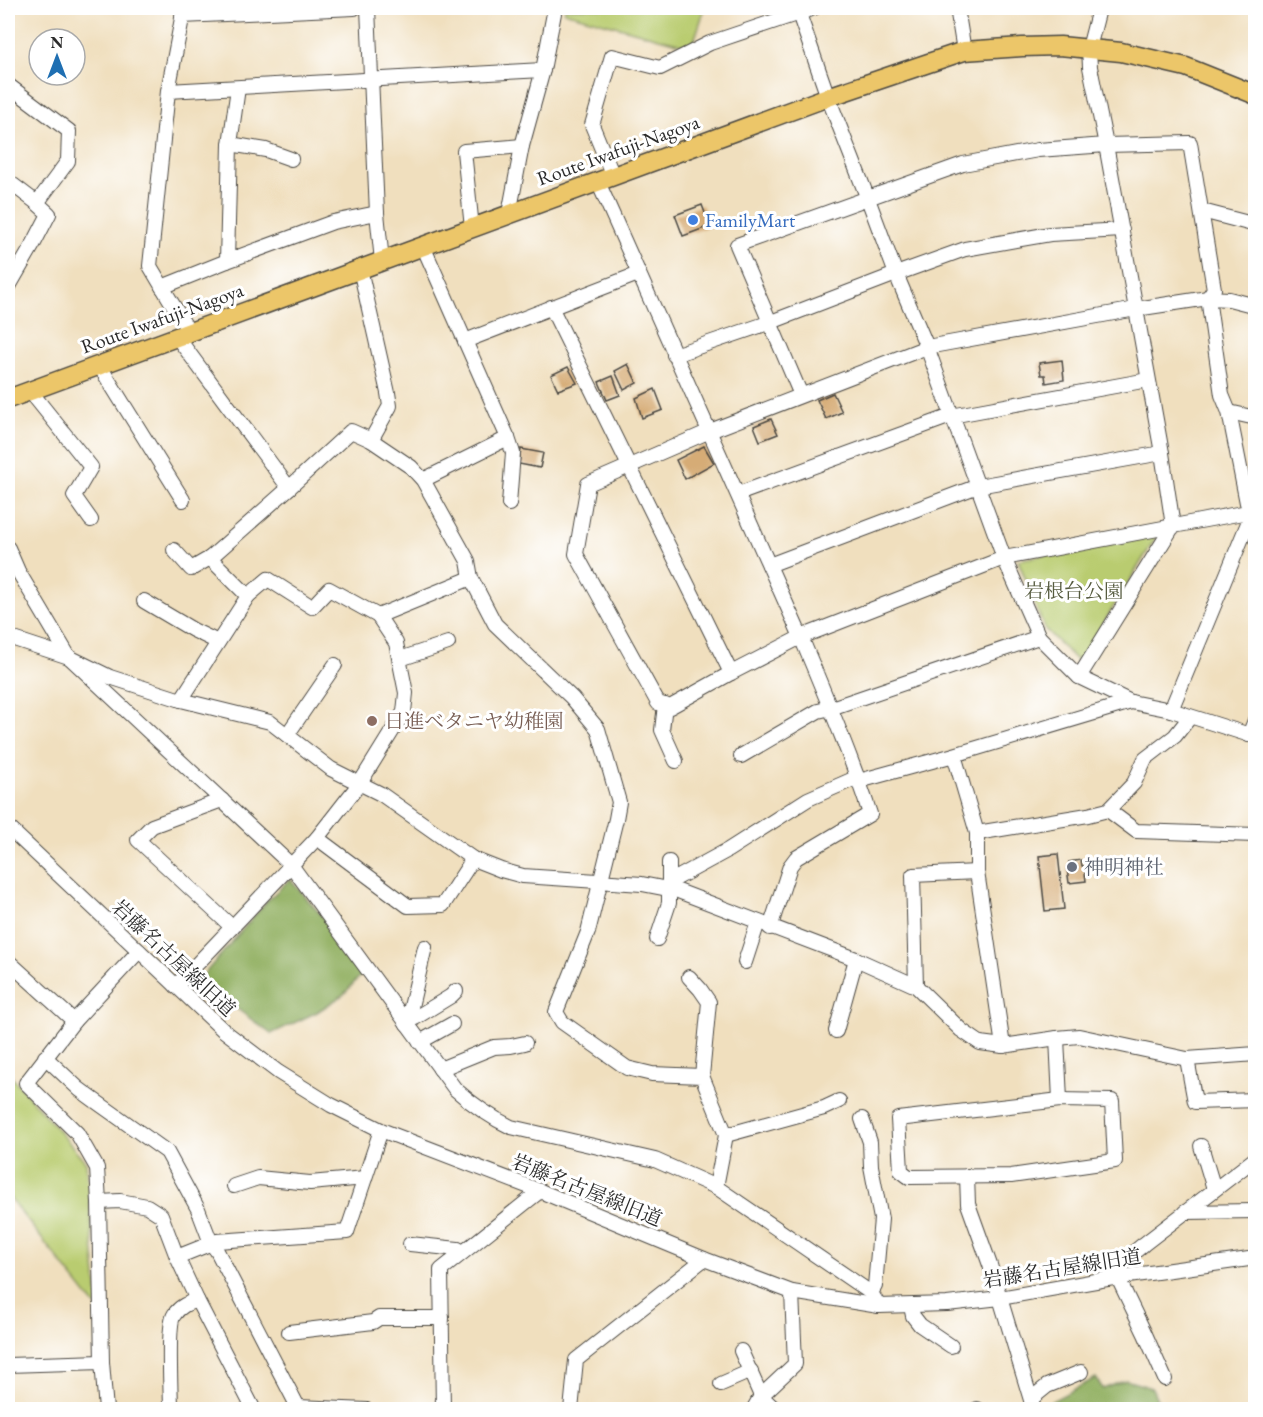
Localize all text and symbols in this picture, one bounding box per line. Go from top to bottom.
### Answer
north arrow [27,27,87,87]
text: N [51,32,64,53]
street label: Route Iwafuji-Nagoya [533,109,703,191]
place label: FamilyMart [705,207,796,233]
marker: FamilyMart [686,213,700,227]
street label: Route Iwafuji-Nagoya [77,277,247,359]
park label: 岩根台公園 [1024,578,1124,604]
place label: 日進ベタニヤ幼稚園 [384,708,564,734]
marker: 日進ベタニヤ幼稚園 [365,714,379,728]
place label: 神明神社 [1084,854,1164,880]
marker: 神明神社 [1065,860,1079,874]
street label: 岩藤名古屋線旧道 [107,894,241,1022]
street label: 岩藤名古屋線旧道 [508,1148,666,1232]
street label: 岩藤名古屋線旧道 [981,1243,1143,1293]

